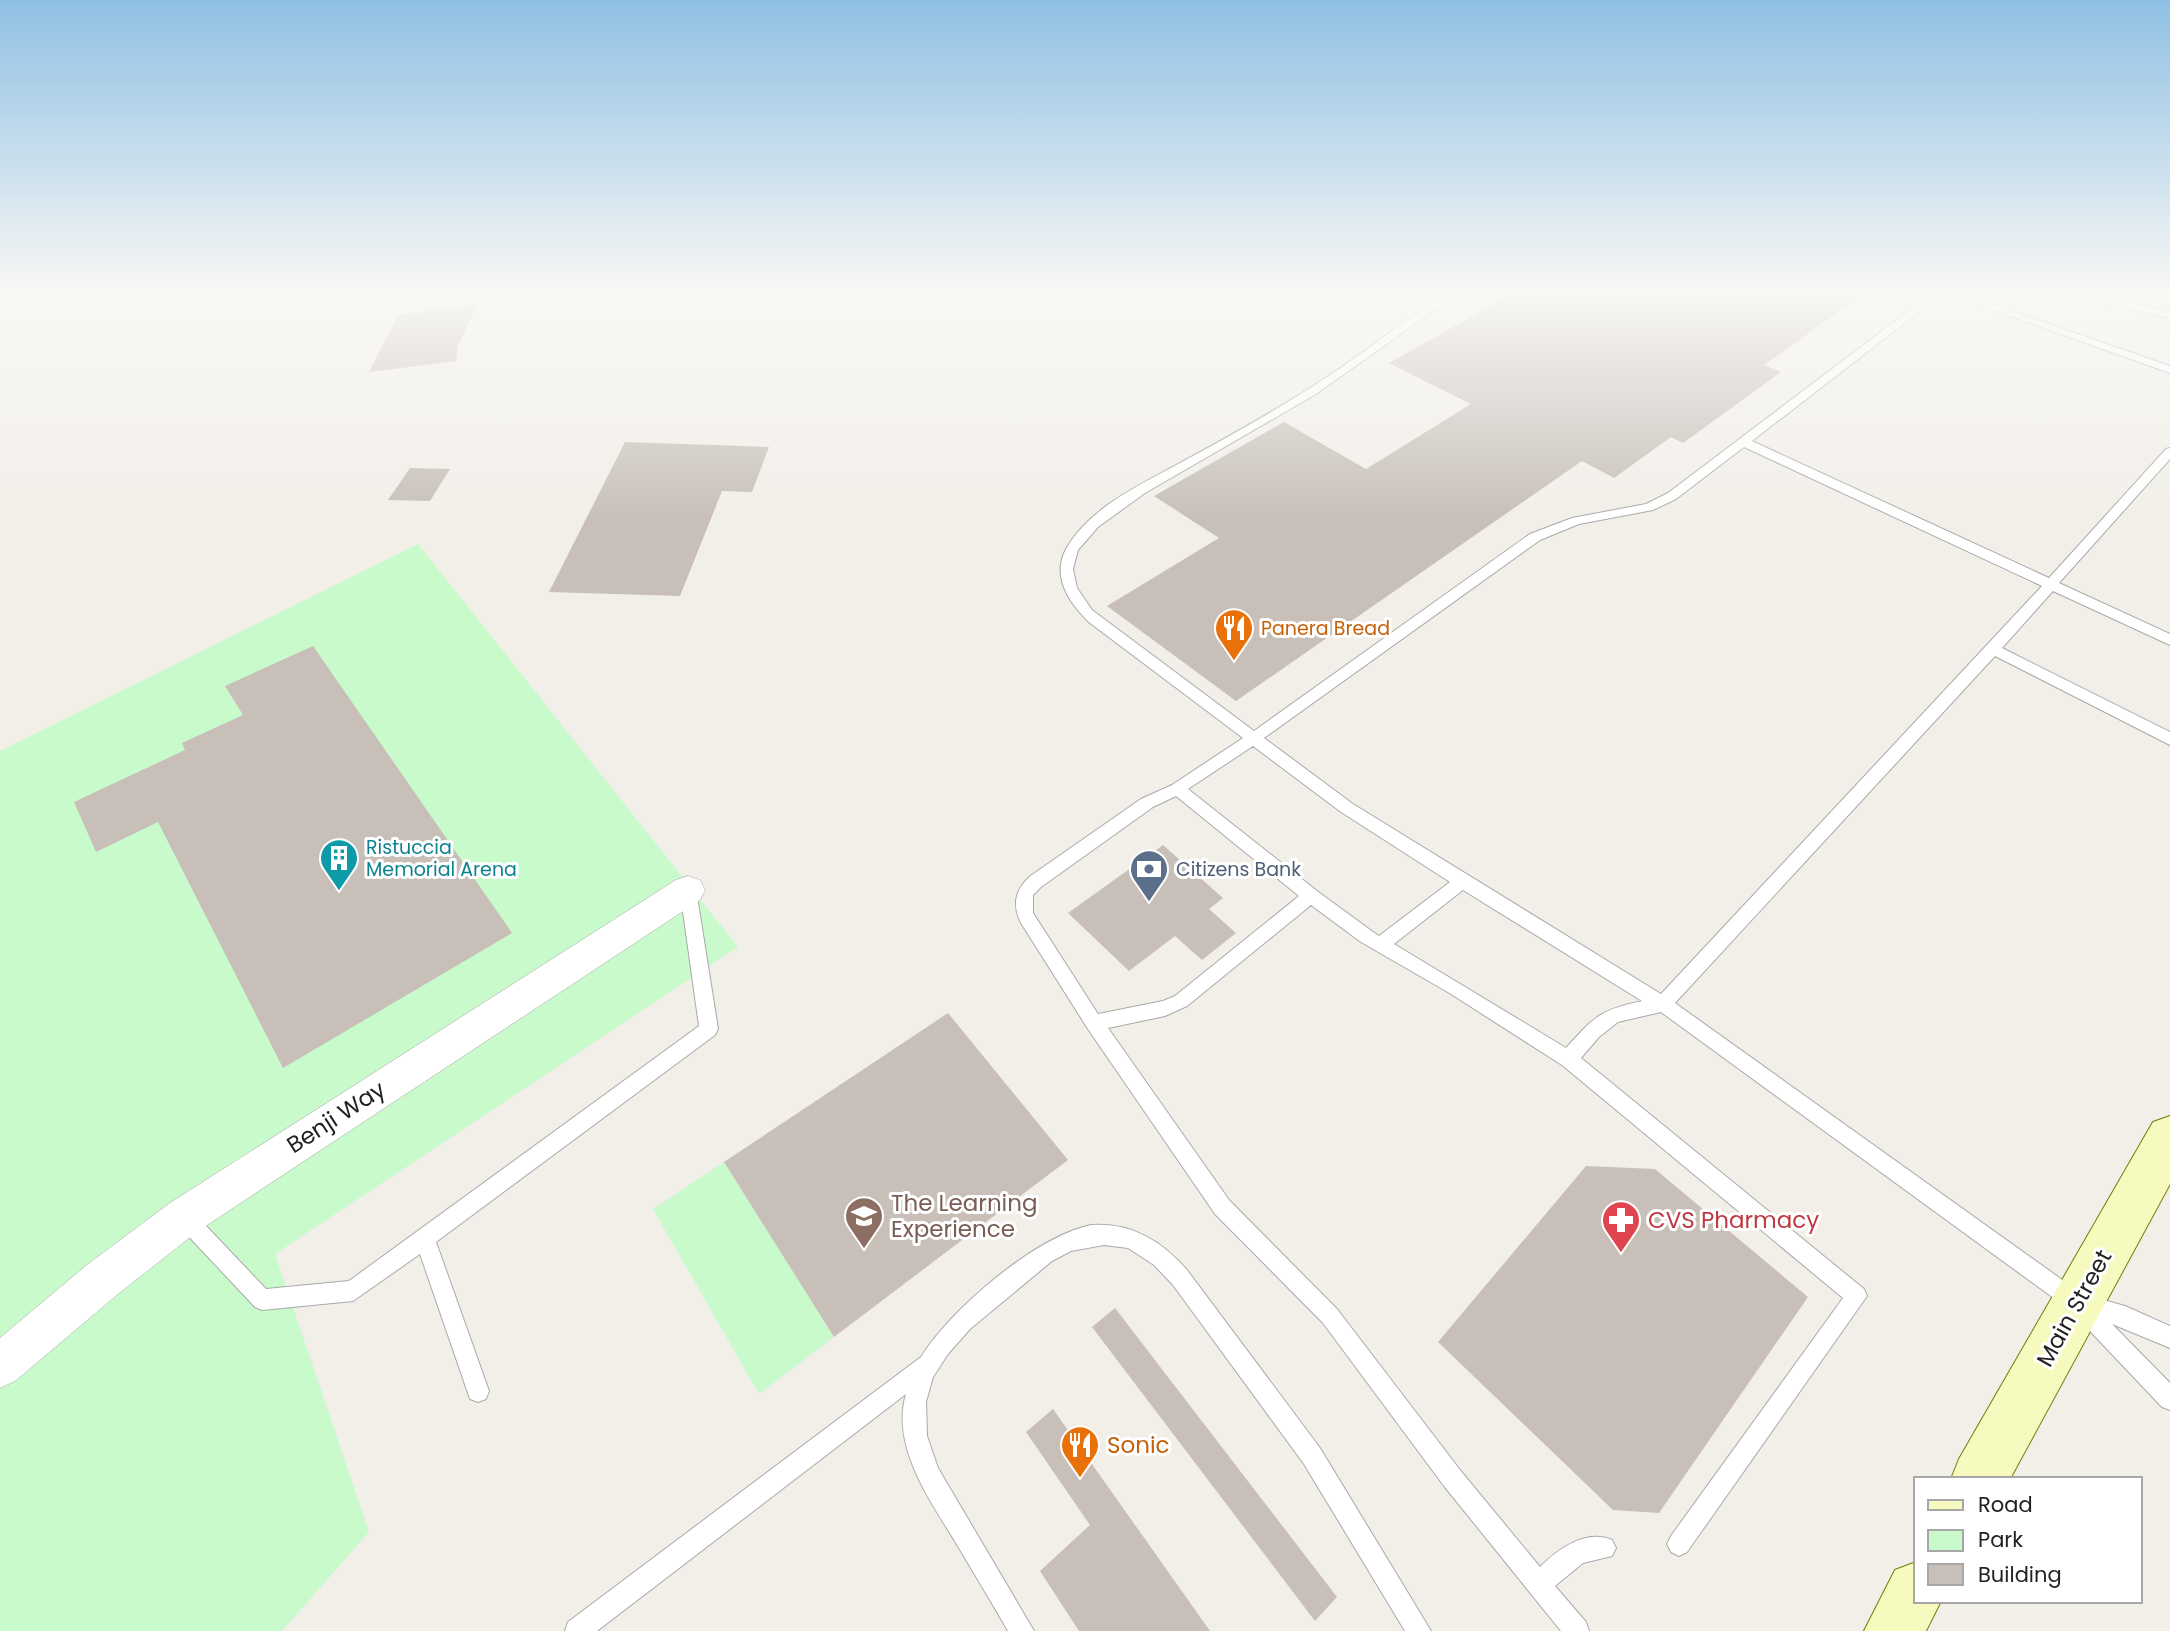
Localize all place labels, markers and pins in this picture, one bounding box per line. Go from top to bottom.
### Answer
restaurant icon: Panera Bread [1213,607,1255,662]
place label: Panera Bread [1261,615,1390,642]
place label: Ristuccia Memorial Arena [366,834,517,883]
building icon: Ristuccia Memorial Arena [318,837,360,892]
bank icon: Citizens Bank [1128,848,1170,903]
place label: Citizens Bank [1176,856,1301,883]
place label: The Learning Experience [891,1187,1038,1245]
school or university icon: The Learning Experience [843,1195,885,1250]
pharmacy icon: CVS Pharmacy [1600,1199,1642,1254]
place label: CVS Pharmacy [1648,1204,1819,1236]
restaurant icon: Sonic [1059,1424,1101,1479]
place label: Sonic [1107,1429,1170,1461]

